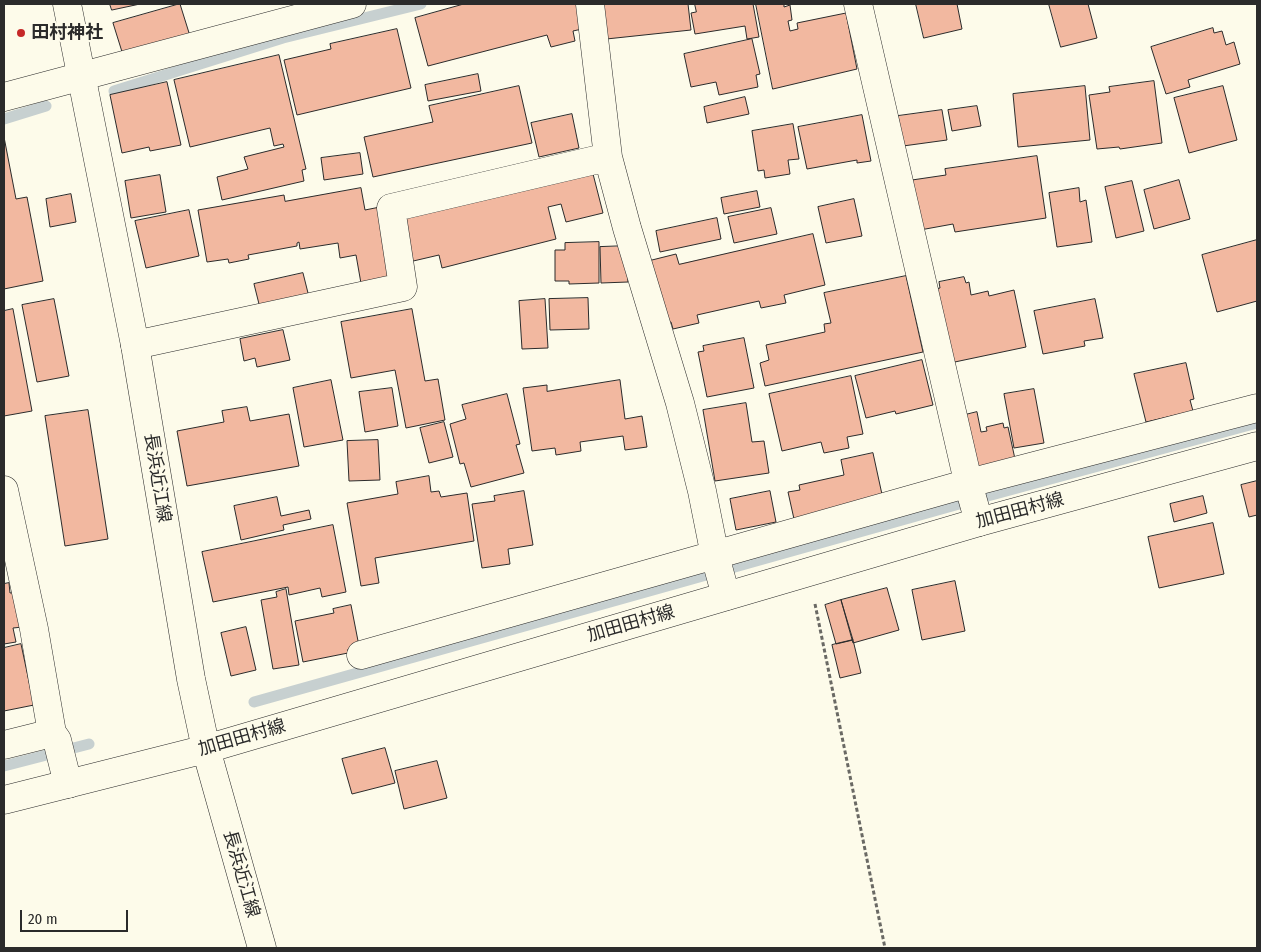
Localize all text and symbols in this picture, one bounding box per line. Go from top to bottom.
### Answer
place label: 田村神社 [31,22,103,44]
marker: 田村神社 [15,27,27,39]
street label: 長浜近江線 [139,432,175,524]
street label: 加田田村線 [974,489,1066,533]
street label: 加田田村線 [585,601,677,647]
street label: 加田田村線 [196,715,288,761]
street label: 長浜近江線 [218,828,264,920]
scale bar [22,900,130,932]
text: 20 m [28,910,58,928]

